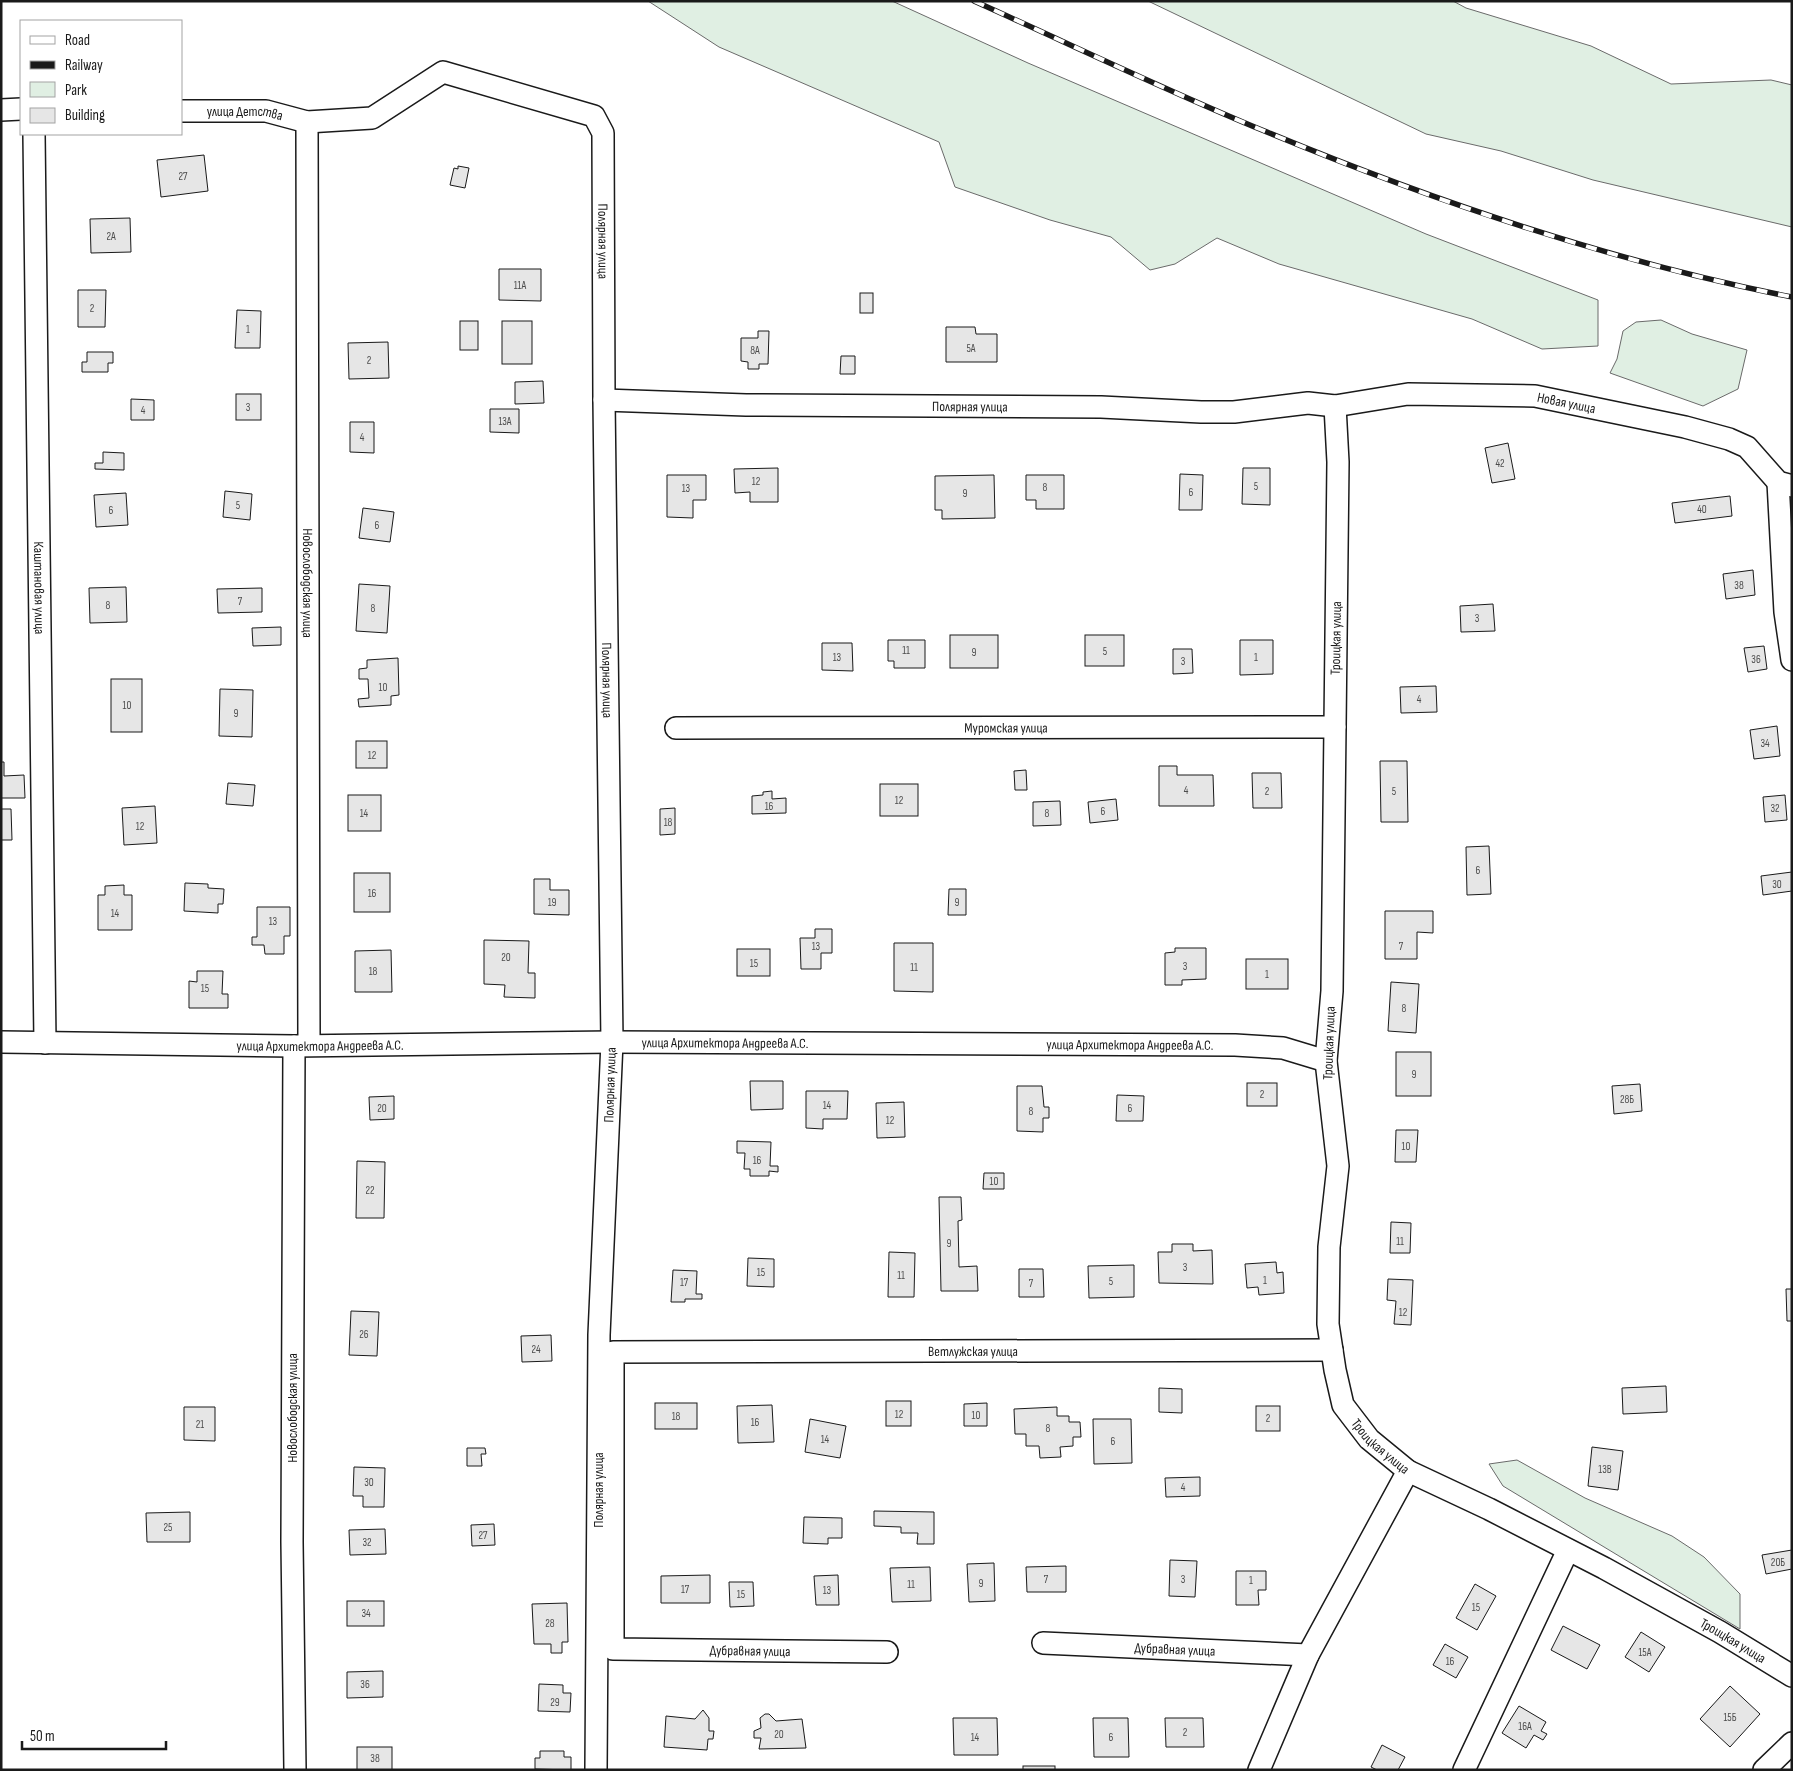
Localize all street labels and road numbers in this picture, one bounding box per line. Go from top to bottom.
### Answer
street label: улица Детства [207,102,285,124]
street label: Полярная улица [595,204,612,279]
street label: Новая улица [1536,388,1597,417]
street label: Полярная улица [932,398,1008,415]
street label: Новослободская улица [299,528,317,638]
street label: Каштановая улица [30,541,49,635]
street label: Троицкая улица [1327,601,1345,675]
street label: Полярная улица [599,642,616,718]
street label: Муромская улица [964,719,1048,736]
street label: Троицкая улица [1319,1006,1339,1080]
street label: улица Архитектора Андреева А.С. [641,1034,809,1051]
street label: улица Архитектора Андреева А.С. [236,1036,404,1055]
street label: улица Архитектора Андреева А.С. [1046,1036,1214,1053]
street label: Полярная улица [600,1047,620,1123]
street label: Ветлужская улица [928,1342,1018,1360]
street label: Новослободская улица [284,1353,301,1463]
street label: Троицкая улица [1348,1415,1413,1477]
street label: Полярная улица [590,1452,607,1528]
street label: Троицкая улица [1697,1614,1769,1667]
street label: Дубравная улица [1134,1639,1216,1659]
street label: Дубравная улица [709,1642,791,1660]

